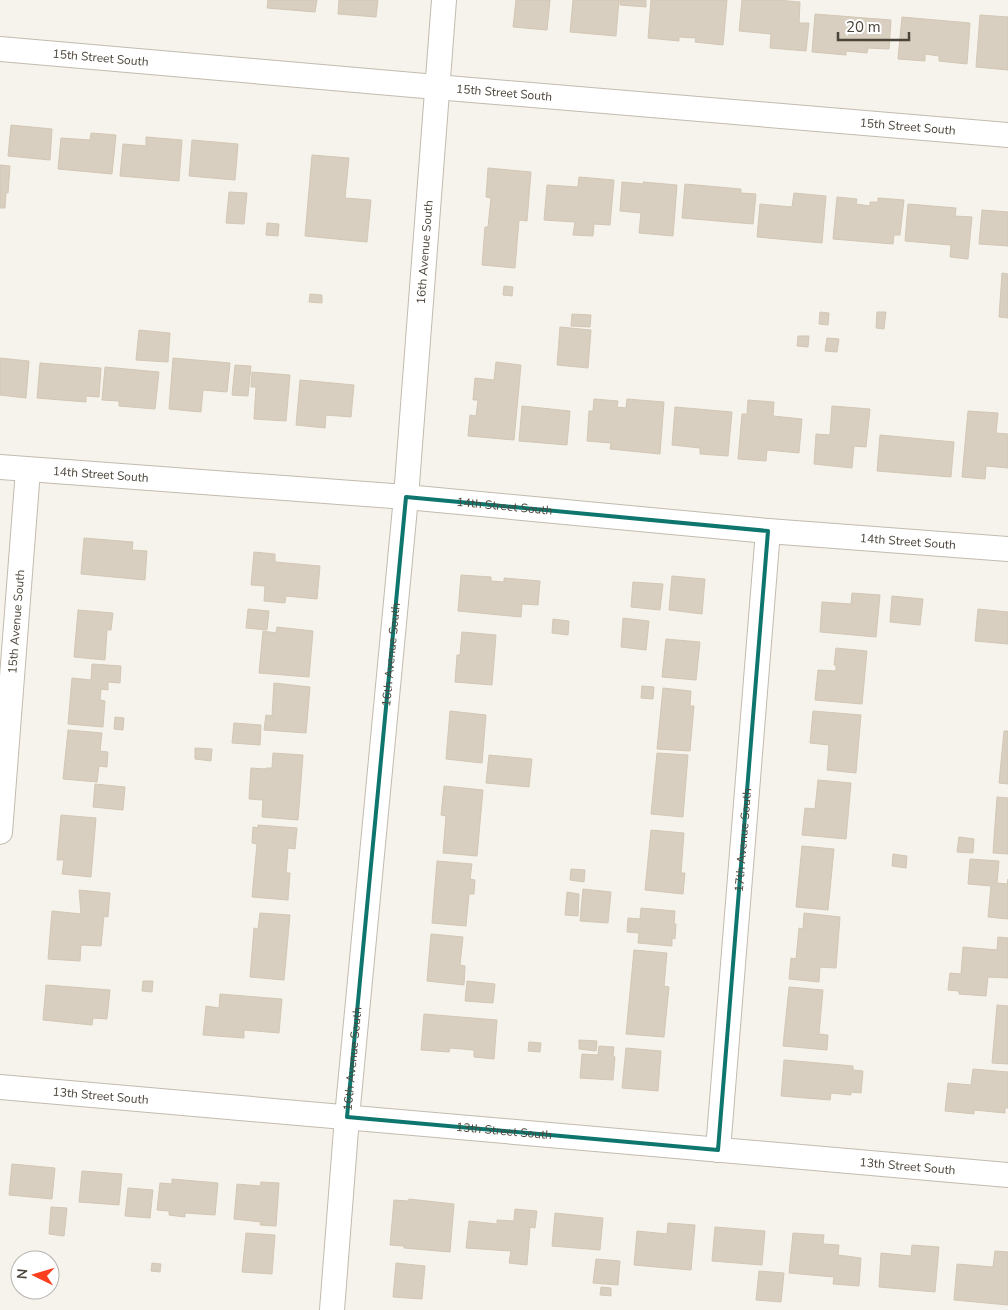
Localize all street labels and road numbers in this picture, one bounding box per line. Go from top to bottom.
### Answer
street label: 15th Street South [52,46,149,70]
street label: 15th Street South [455,81,553,105]
street label: 15th Street South [859,115,956,139]
street label: 16th Avenue South [413,199,437,305]
street label: 14th Street South [52,463,149,486]
street label: 14th Street South [456,494,553,519]
street label: 14th Street South [859,530,956,553]
street label: 15th Avenue South [4,569,28,674]
street label: 16th Avenue South [378,602,404,707]
street label: 17th Avenue South [731,787,755,893]
street label: 16th Avenue South [340,1006,365,1112]
street label: 13th Street South [52,1084,149,1108]
street label: 13th Street South [455,1119,553,1143]
street label: 13th Street South [859,1154,956,1178]

